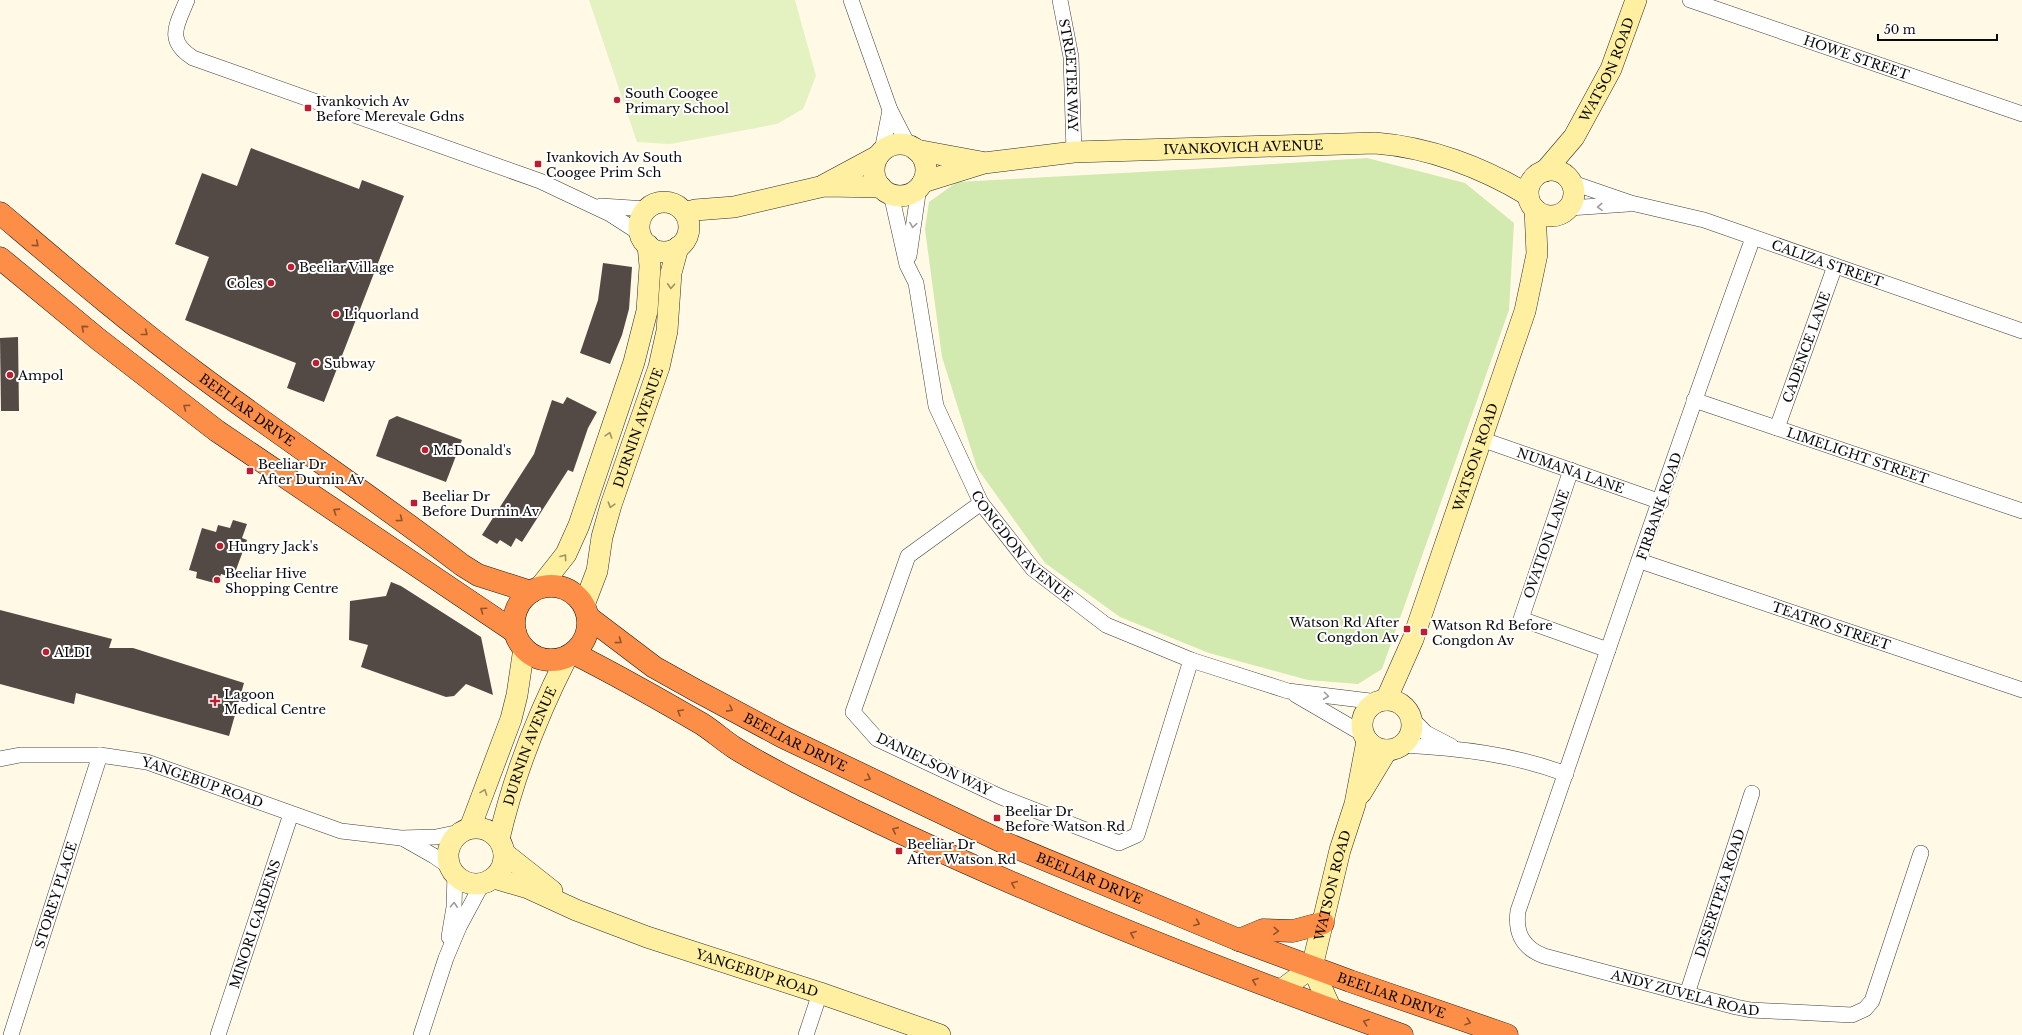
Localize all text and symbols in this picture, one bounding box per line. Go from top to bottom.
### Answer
street label: WATSON ROAD [1575,15,1638,126]
scale bar [1878,16,1997,42]
street label: STREETER WAY [1055,17,1081,133]
text: 50 m [1884,22,1916,37]
street label: HOWE STREET [1801,32,1912,84]
place label: South Coogee Primary School [625,85,729,117]
place label: Ivankovich Av Before Merevale Gdns [316,93,464,125]
marker: South Coogee Primary School [612,95,622,105]
marker: Ivankovich Av Before Merevale Gdns [303,103,313,113]
street label: IVANKOVICH AVENUE [1163,137,1324,158]
place label: Ivankovich Av South Coogee Prim Sch [546,149,682,181]
marker: Ivankovich Av South Coogee Prim Sch [533,159,543,169]
one-way arrow [1597,202,1603,211]
one-way arrow [909,222,918,228]
street label: CALIZA STREET [1769,236,1886,291]
one-way arrow [31,239,38,246]
place label: Beeliar Village [299,259,394,276]
marker: Beeliar Village [286,262,296,272]
place label: Coles [226,275,263,292]
marker: Coles [266,278,276,288]
one-way arrow [666,283,675,289]
street label: CADENCE LANE [1779,289,1834,405]
place label: Liquorland [344,306,419,323]
marker: Liquorland [331,309,341,319]
one-way arrow [81,325,88,332]
one-way arrow [141,328,148,336]
place label: Subway [324,355,376,372]
marker: Subway [311,358,321,368]
street label: DURNIN AVENUE [610,365,667,490]
place label: Ampol [17,367,64,384]
marker: Ampol [5,370,15,380]
street label: BEELIAR DRIVE [196,370,298,450]
street label: WATSON ROAD [1449,401,1502,515]
one-way arrow [184,405,191,412]
street label: LIMELIGHT STREET [1785,424,1931,488]
one-way arrow [604,432,612,439]
place label: McDonald's [433,442,512,459]
street label: NUMANA LANE [1515,444,1626,497]
marker: McDonald's [420,445,430,455]
street label: FIRBANK ROAD [1633,450,1686,562]
place label: Beeliar Dr After Durnin Av [257,456,365,488]
marker: Beeliar Dr After Durnin Av [245,466,255,476]
street label: OVATION LANE [1520,487,1573,601]
place label: Beeliar Dr Before Durnin Av [422,488,540,520]
street label: CONGDON AVENUE [967,488,1076,605]
marker: Beeliar Dr Before Durnin Av [409,498,419,508]
one-way arrow [608,501,616,508]
one-way arrow [333,509,340,516]
one-way arrow [396,514,403,521]
place label: Hungry Jack's [228,538,318,555]
marker: Hungry Jack's [215,541,225,551]
one-way arrow [559,554,567,561]
place label: Beeliar Hive Shopping Centre [225,565,339,597]
marker: Beeliar Hive Shopping Centre [212,575,222,585]
street label: TEATRO STREET [1770,598,1893,654]
one-way arrow [481,608,488,615]
place label: Watson Rd After Congdon Av [1289,614,1400,646]
place label: Watson Rd Before Congdon Av [1431,617,1553,649]
marker: Watson Rd After Congdon Av [1402,624,1412,634]
marker: Watson Rd Before Congdon Av [1419,627,1429,637]
one-way arrow [615,636,622,643]
place label: ALDI [53,644,90,661]
marker: ALDI [41,647,51,657]
street label: DURNIN AVENUE [500,684,560,808]
place label: Lagoon Medical Centre [224,686,326,718]
one-way arrow [1323,691,1329,700]
marker: Lagoon Medical Centre [209,695,221,707]
one-way arrow [726,704,733,712]
one-way arrow [677,709,684,716]
street label: BEELIAR DRIVE [740,709,850,775]
street label: DANIELSON WAY [874,729,994,800]
street label: YANGEBUP ROAD [140,753,266,812]
one-way arrow [864,773,871,781]
one-way arrow [479,788,487,795]
place label: Beeliar Dr Before Watson Rd [1005,803,1125,835]
marker: Beeliar Dr Before Watson Rd [992,813,1002,823]
one-way arrow [892,827,900,835]
street label: DESERTPEA ROAD [1691,827,1749,960]
street label: WATSON ROAD [1310,828,1355,944]
place label: Beeliar Dr After Watson Rd [906,836,1016,868]
street label: STOREY PLACE [31,839,81,951]
marker: Beeliar Dr After Watson Rd [894,846,904,856]
street label: BEELIAR DRIVE [1033,849,1145,908]
street label: MINORI GARDENS [226,857,284,991]
one-way arrow [1010,880,1017,888]
one-way arrow [449,902,458,908]
one-way arrow [1193,918,1200,926]
one-way arrow [1273,926,1279,935]
one-way arrow [1130,930,1137,938]
street label: YANGEBUP ROAD [693,945,820,1001]
street label: ANDY ZUVELA ROAD [1608,966,1760,1019]
street label: BEELIAR DRIVE [1335,969,1448,1022]
one-way arrow [1251,978,1258,986]
one-way arrow [1464,1017,1471,1025]
one-way arrow [1363,1018,1370,1027]

